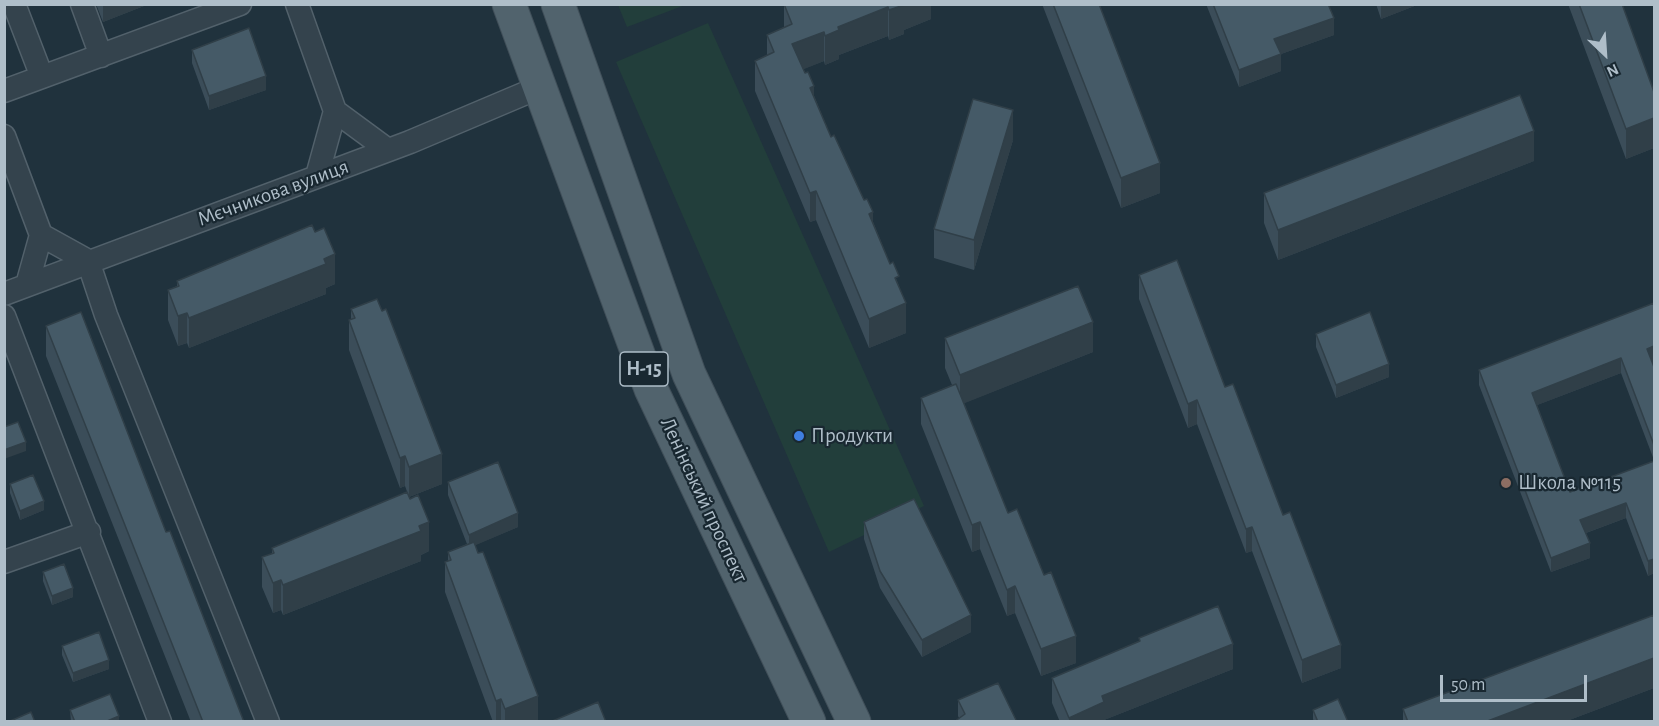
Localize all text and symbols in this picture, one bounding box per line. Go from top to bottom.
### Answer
north arrow [1575,24,1635,84]
text: N [1604,61,1621,80]
street label: Мєчникова вулиця [194,154,352,232]
road number: Н-15 [620,352,668,386]
street label: Ленінський проспект [655,414,753,586]
place label: Продукти [811,423,893,449]
marker: Продукти [792,429,806,443]
place label: Школа №115 [1518,470,1621,496]
marker: Школа №115 [1499,476,1513,490]
scale bar [1443,663,1590,701]
text: 50 m [1451,676,1485,694]

